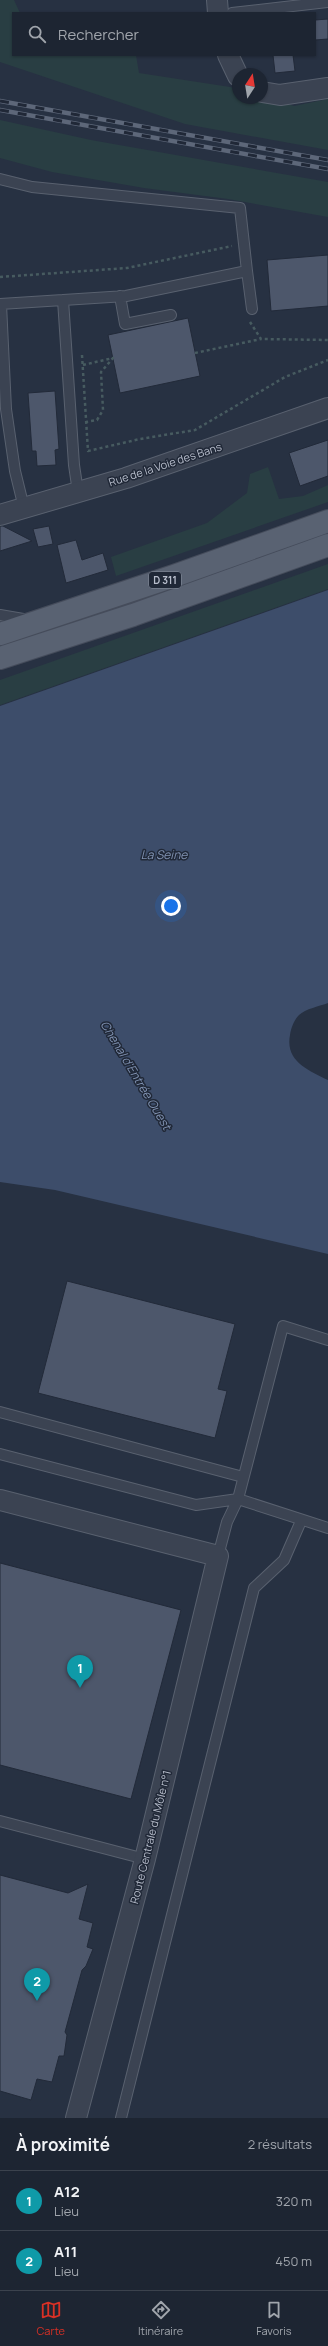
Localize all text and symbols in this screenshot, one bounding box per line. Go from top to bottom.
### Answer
search box [12,12,316,56]
icon: search [26,23,48,45]
text: Rechercher [58,24,139,45]
north arrow [232,68,268,104]
street label: Rue de la Voie des Bans [107,439,224,489]
road number: D 311 [149,572,181,588]
water label: La Seine [141,846,188,863]
your location [161,896,181,916]
water label: Chenal d'Entrée Ouest [97,1017,176,1134]
pin: 1 [67,1655,93,1688]
street label: Route Centrale du Môle n°1 [126,1769,174,1905]
pin: 2 [24,1968,50,2001]
text: À proximité [16,2133,110,2156]
text: 2 résultats [248,2135,312,2153]
text: A12 [54,2181,80,2202]
text: 1 [26,2192,32,2210]
text: 320 m [276,2192,312,2210]
text: Lieu [54,2202,79,2220]
text: A11 [54,2241,77,2262]
text: 2 [25,2252,33,2270]
text: 450 m [275,2252,312,2270]
text: Lieu [54,2262,79,2280]
tab: Carte [36,2299,65,2338]
tab: Itinéraire [138,2299,183,2338]
tab: Favoris [256,2299,292,2338]

